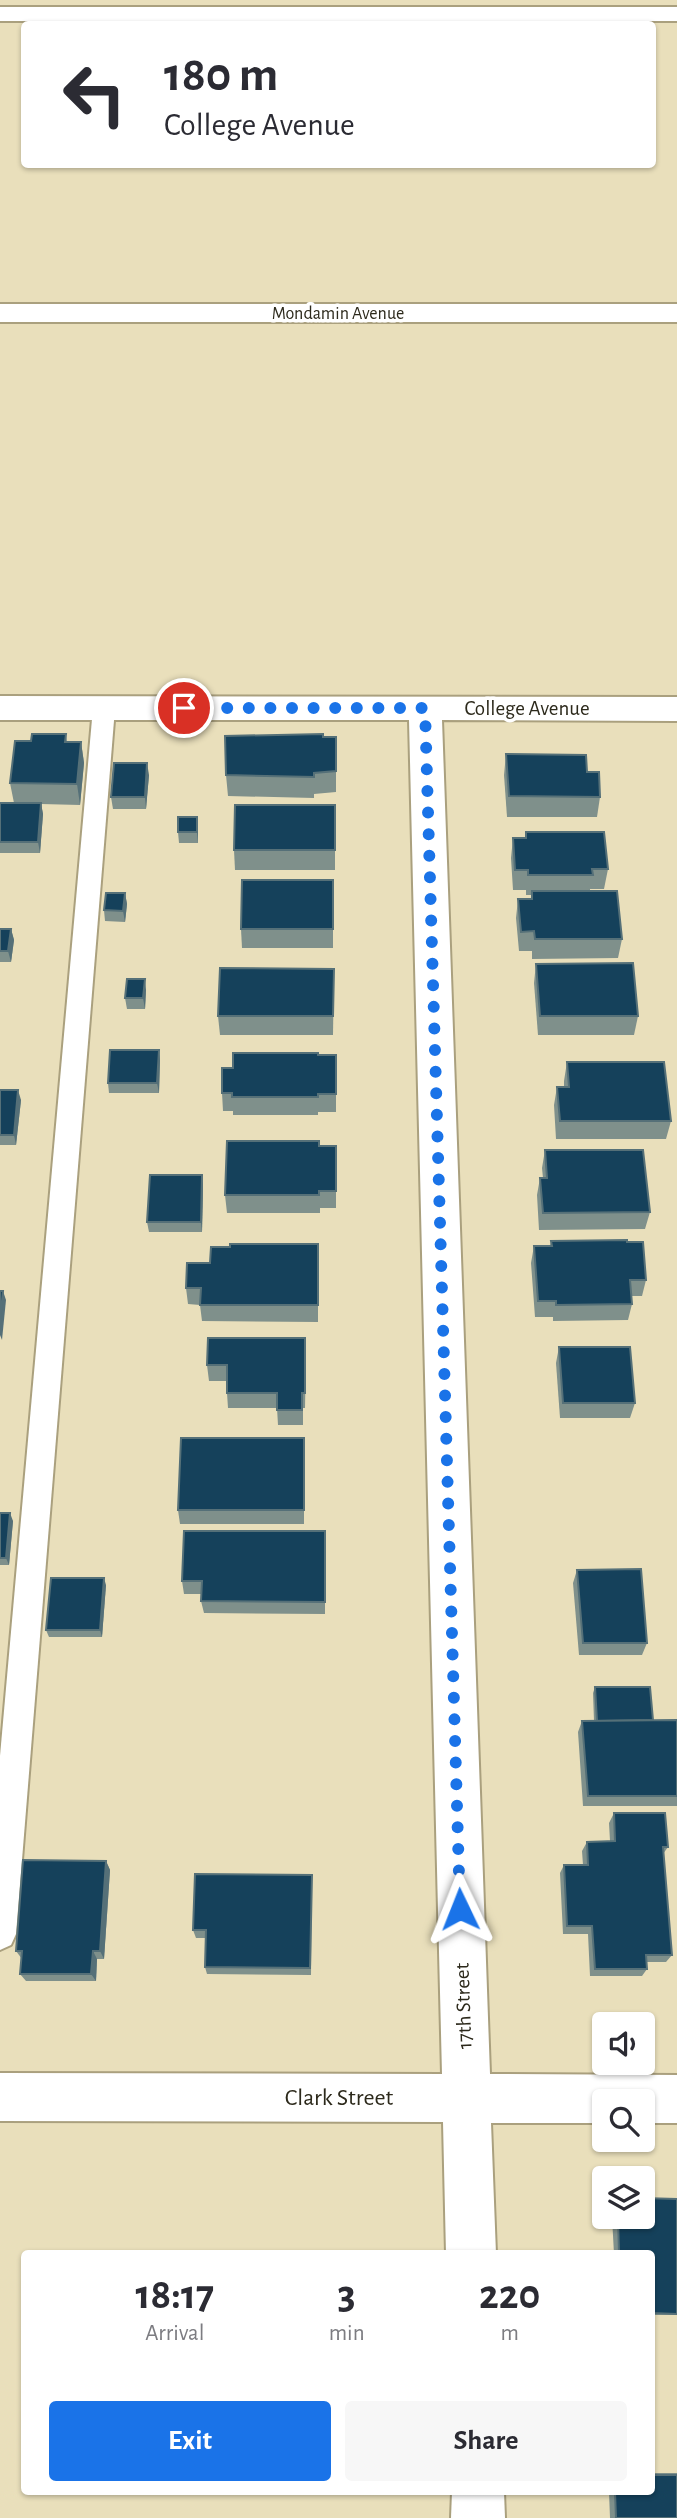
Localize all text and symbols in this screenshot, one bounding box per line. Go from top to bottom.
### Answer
icon: left [49,49,140,140]
text: 180 m [164,51,278,100]
text: College Avenue [164,109,355,141]
street label: Mondamin Avenue [272,305,404,323]
pin [154,678,214,738]
icon: arrive [165,689,203,727]
street label: College Avenue [464,698,590,719]
position arrow [423,1872,497,1946]
street label: 17th Street [451,1962,476,2050]
map controls [592,2012,655,2229]
button: sound [592,2012,655,2075]
street label: Clark Street [285,2086,394,2110]
button: search [592,2089,655,2152]
button: layers [592,2166,655,2229]
text: 18:17 [135,2274,214,2316]
text: 3 [338,2274,356,2316]
text: 220 [479,2274,540,2316]
text: Arrival [145,2322,204,2345]
text: min [329,2322,365,2345]
text: m [501,2322,519,2345]
button: Exit [49,2401,331,2481]
button: Share [345,2401,627,2481]

